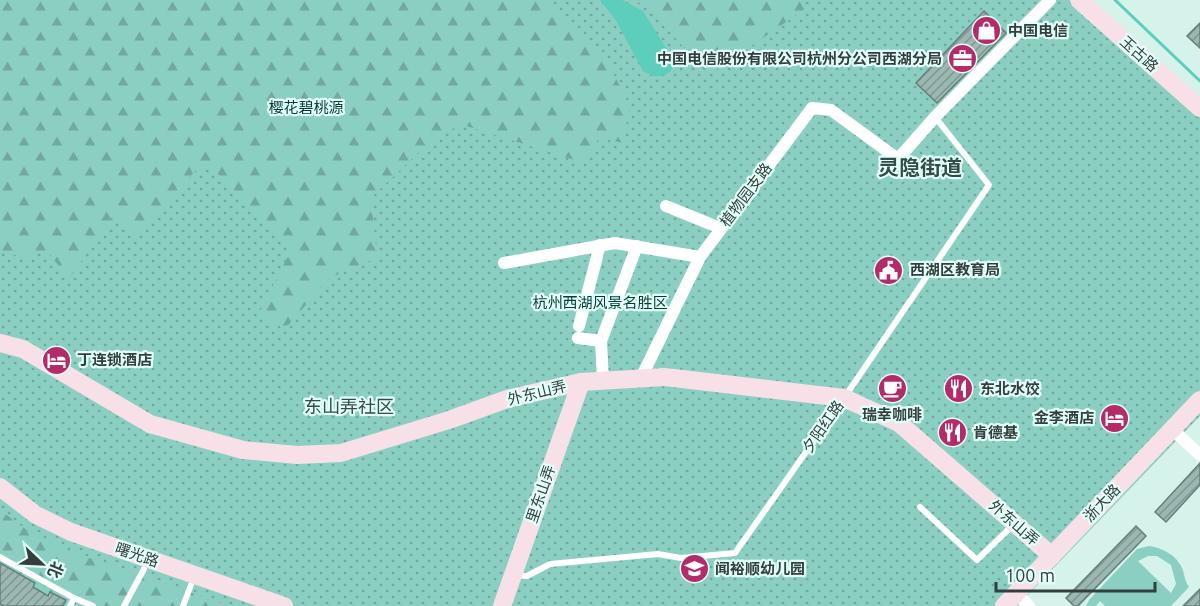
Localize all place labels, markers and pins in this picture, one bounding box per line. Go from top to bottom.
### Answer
shop icon: 中国电信 [971,15,1003,47]
place label: 中国电信 [1008,22,1068,39]
office icon: 中国电信股份有限公司杭州分公司西湖分局 [947,43,979,75]
place label: 中国电信股份有限公司杭州分公司西湖分局 [657,50,942,67]
public building icon: 西湖区教育局 [873,254,905,286]
place label: 西湖区教育局 [910,261,1000,278]
hotel icon: 丁连锁酒店 [40,344,72,376]
place label: 丁连锁酒店 [77,351,152,368]
cafe icon: 瑞幸咖啡 [876,372,908,404]
restaurant icon: 东北水饺 [943,373,975,405]
place label: 东北水饺 [980,380,1040,397]
hotel icon: 金李酒店 [1099,402,1131,434]
place label: 瑞幸咖啡 [862,406,922,423]
place label: 金李酒店 [1034,409,1094,426]
restaurant icon: 肯德基 [936,417,968,449]
place label: 肯德基 [973,424,1018,441]
school or university icon: 闻裕顺幼儿园 [678,553,710,585]
place label: 闻裕顺幼儿园 [715,560,805,577]

